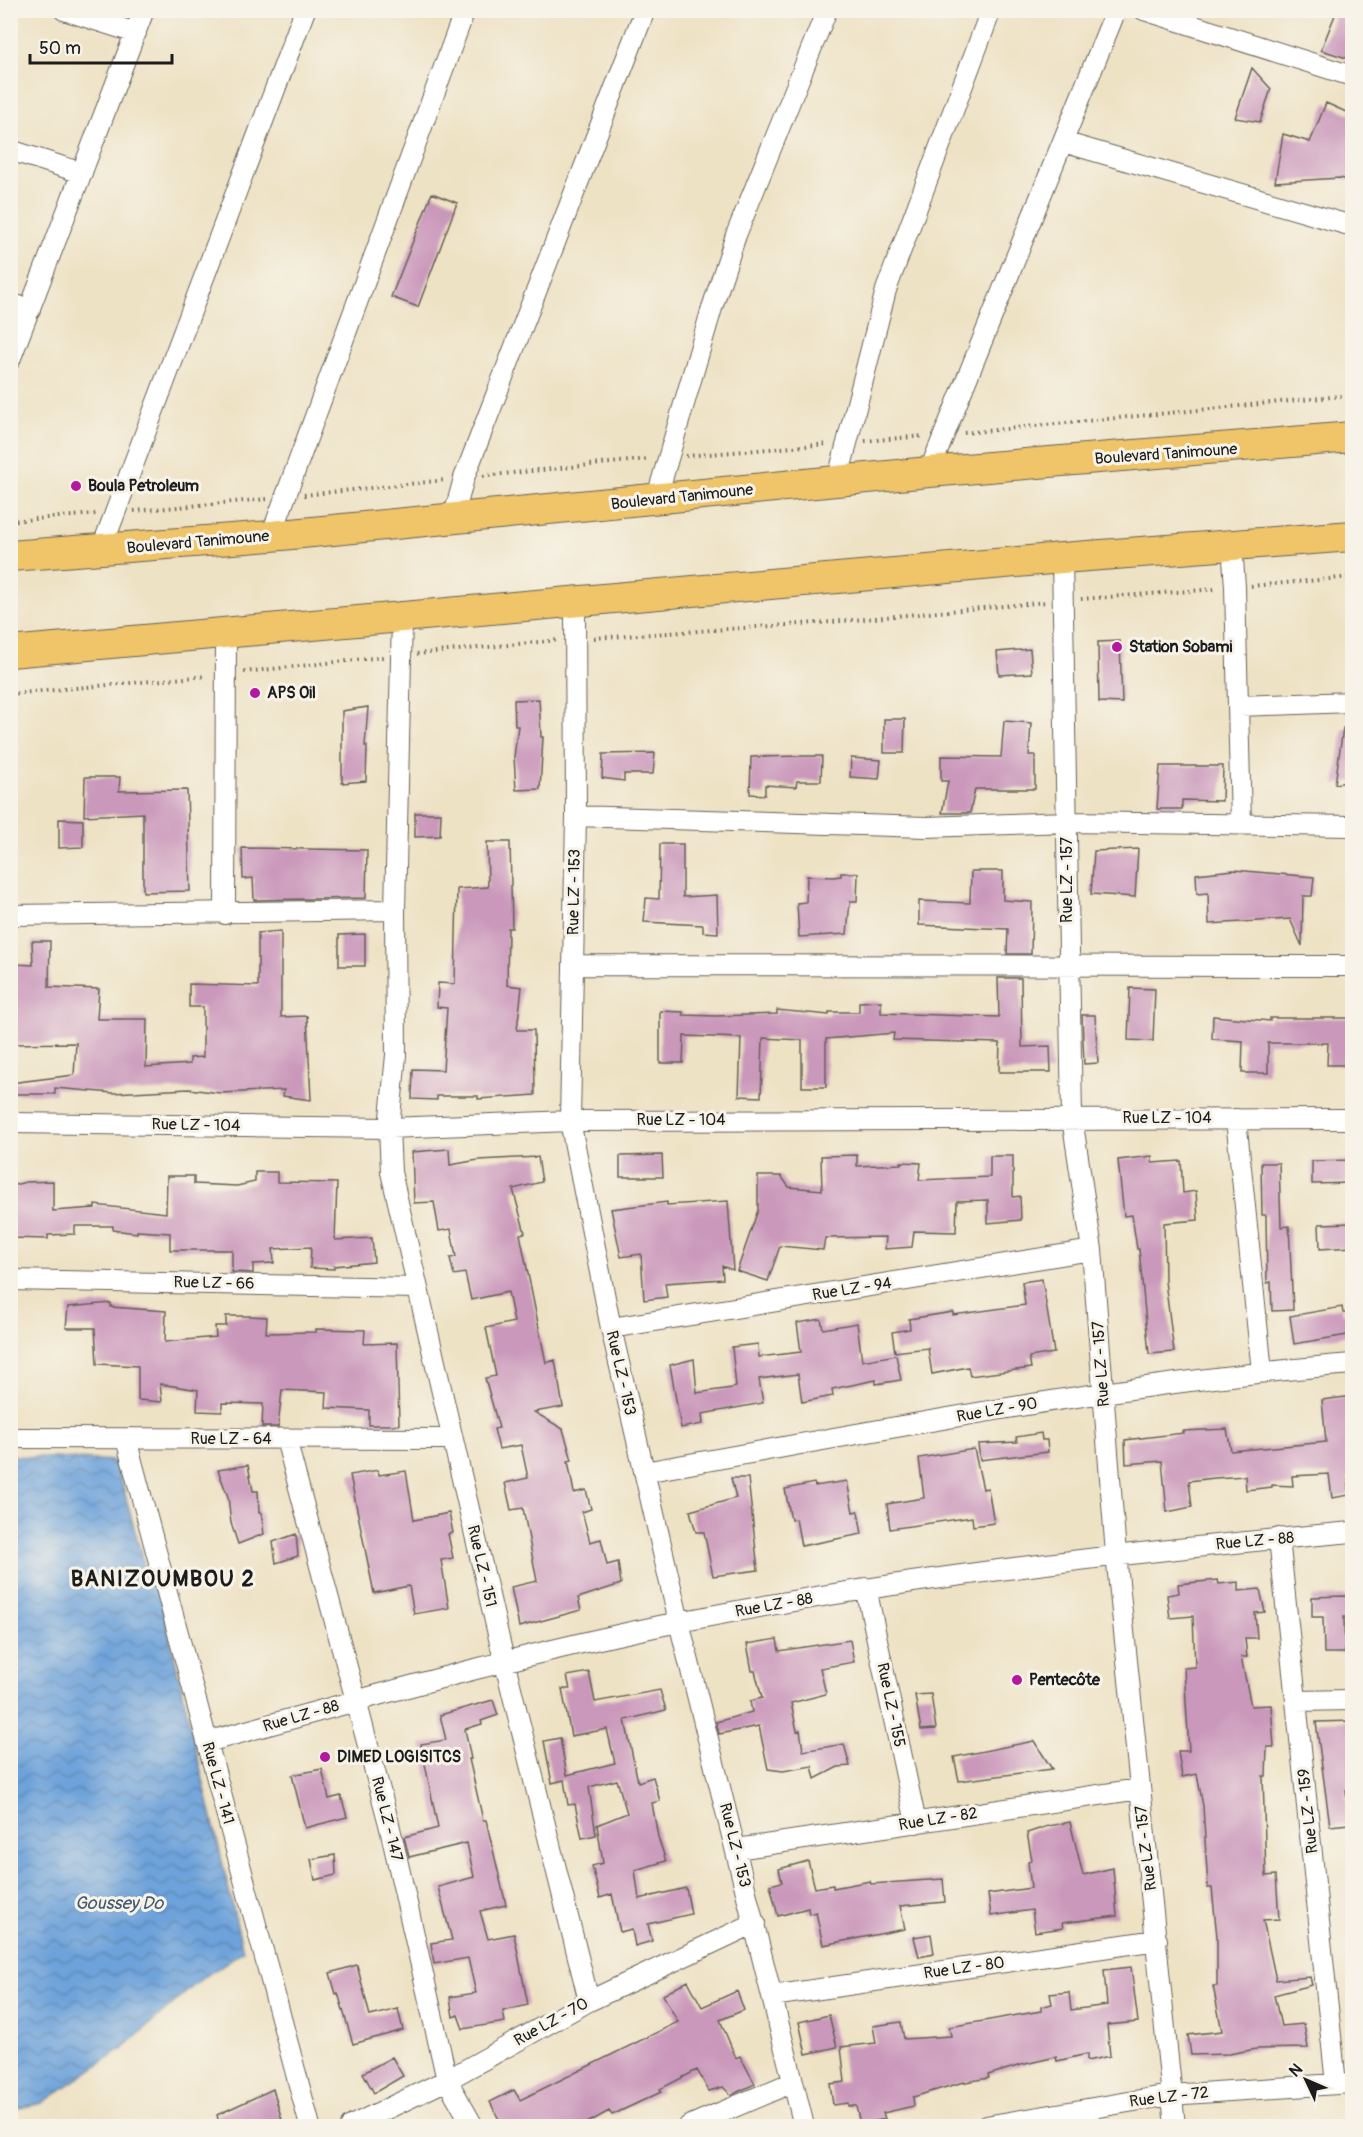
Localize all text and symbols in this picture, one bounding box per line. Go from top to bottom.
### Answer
scale bar [30,27,172,65]
text: 50 m [39,37,81,60]
street label: Boulevard Tanimoune [1094,439,1238,469]
place label: Boula Petroleum [88,476,199,496]
marker: Boula Petroleum [69,479,83,493]
street label: Boulevard Tanimoune [610,480,754,514]
street label: Boulevard Tanimoune [126,526,270,558]
place label: Station Sobami [1129,637,1232,657]
marker: Station Sobami [1110,640,1124,654]
place label: APS Oil [267,683,316,703]
marker: APS Oil [248,686,262,700]
street label: Rue LZ - 157 [1057,837,1077,923]
street label: Rue LZ - 153 [563,849,585,935]
street label: Rue LZ - 104 [1123,1108,1211,1128]
street label: Rue LZ - 104 [637,1110,725,1130]
street label: Rue LZ - 104 [151,1114,241,1136]
street label: Rue LZ - 66 [173,1272,255,1294]
street label: Rue LZ - 94 [811,1273,893,1305]
street label: Rue LZ - 157 [1088,1320,1114,1407]
street label: Rue LZ - 153 [602,1329,640,1417]
street label: Rue LZ - 90 [955,1393,1039,1427]
street label: Rue LZ - 64 [191,1429,271,1449]
street label: Rue LZ - 151 [463,1523,501,1609]
street label: Rue LZ - 88 [1215,1528,1295,1554]
district label: BANIZOUMBOU 2 [71,1565,255,1593]
street label: Rue LZ - 88 [734,1588,814,1622]
street label: Rue LZ - 155 [872,1661,910,1749]
place label: Pentecôte [1029,1670,1101,1690]
marker: Pentecôte [1010,1673,1024,1687]
street label: Rue LZ - 88 [261,1696,341,1736]
street label: Rue LZ - 141 [197,1740,239,1826]
place label: DIMED LOGISITCS [337,1747,461,1767]
marker: DIMED LOGISITCS [318,1750,332,1764]
street label: Rue LZ - 159 [1294,1767,1322,1855]
street label: Rue LZ - 147 [367,1775,407,1864]
street label: Rue LZ - 153 [715,1801,755,1889]
street label: Rue LZ - 82 [897,1803,979,1835]
street label: Rue LZ - 157 [1131,1804,1161,1892]
water label: Goussey Do [75,1892,164,1915]
street label: Rue LZ - 80 [922,1952,1006,1984]
street label: Rue LZ - 70 [510,1993,592,2051]
north arrow [1276,2050,1336,2110]
text: N [1285,2059,1307,2081]
street label: Rue LZ - 72 [1128,2082,1210,2112]

